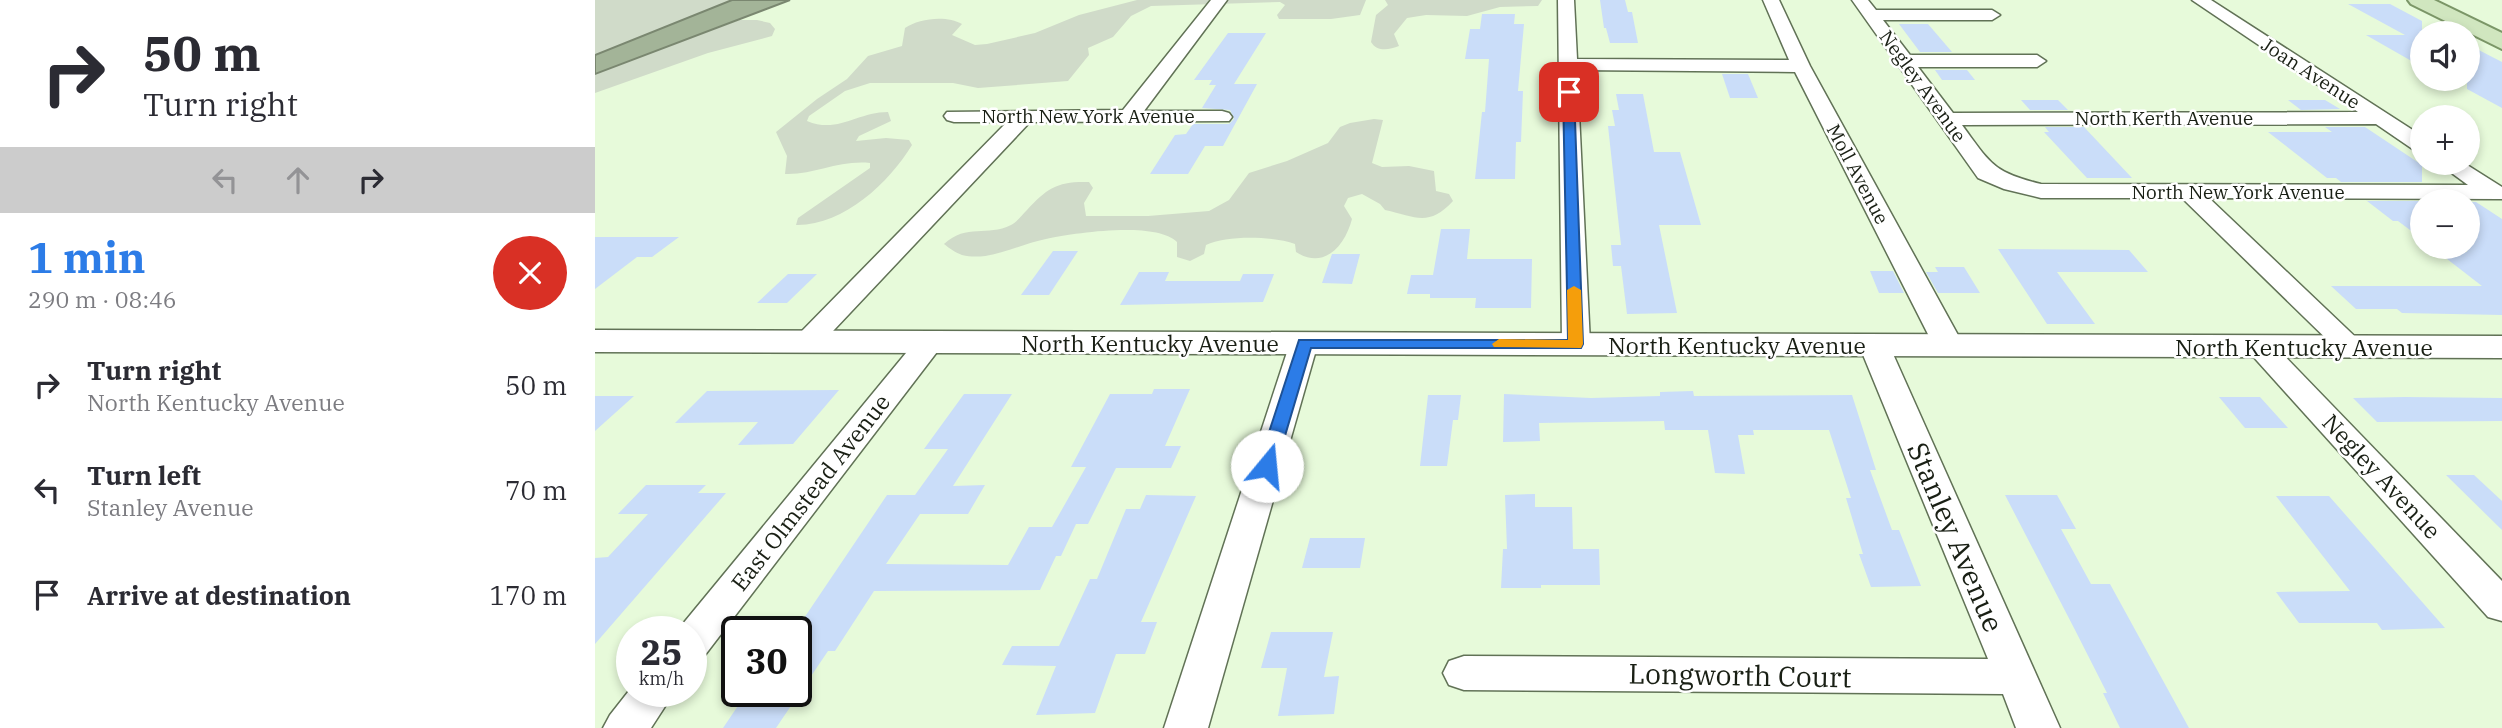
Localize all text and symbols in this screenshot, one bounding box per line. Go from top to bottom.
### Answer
text: 50 m [143,21,261,84]
map controls [2410,21,2480,259]
button: sound [2410,21,2480,91]
street label: Negley Avenue [1874,25,1972,147]
icon: right [28,28,119,119]
street label: Joan Avenue [2257,32,2365,114]
pin [1539,62,1599,122]
icon: arrive [1550,73,1588,111]
text: Turn right [143,83,298,125]
street label: North New York Avenue [981,104,1195,128]
button: + [2410,105,2480,175]
street label: North Kerth Avenue [2075,106,2253,130]
street label: Moll Avenue [1822,120,1894,228]
icon: left [206,161,244,199]
icon: ahead [279,161,317,199]
icon: right [352,161,390,199]
street label: North New York Avenue [2131,180,2345,204]
button: − [2410,189,2480,259]
text: 1 min [28,230,146,285]
button: close [493,236,567,310]
text: 290 m · 08:46 [28,284,177,314]
street label: North Kentucky Avenue [1021,328,1279,358]
street label: North Kentucky Avenue [1608,330,1866,360]
street label: North Kentucky Avenue [2175,332,2433,362]
text: Turn right [87,353,221,387]
icon: right [28,366,66,404]
text: 50 m [505,368,567,402]
text: North Kentucky Avenue [87,387,345,417]
street label: East Olmstead Avenue [724,388,896,596]
street label: Negley Avenue [2316,407,2448,545]
position arrow [1230,429,1304,503]
street label: Stanley Avenue [1899,436,2013,638]
text: Turn left [87,458,201,492]
icon: left [28,471,66,509]
text: 70 m [505,473,567,507]
text: Stanley Avenue [87,492,253,522]
icon: arrive [28,576,66,614]
text: Arrive at destination [87,578,351,612]
text: 170 m [489,578,567,612]
speed limit sign: 30 [721,616,812,707]
text: 25 [640,629,683,675]
street label: Longworth Court [1628,655,1852,695]
text: km/h [639,667,684,690]

